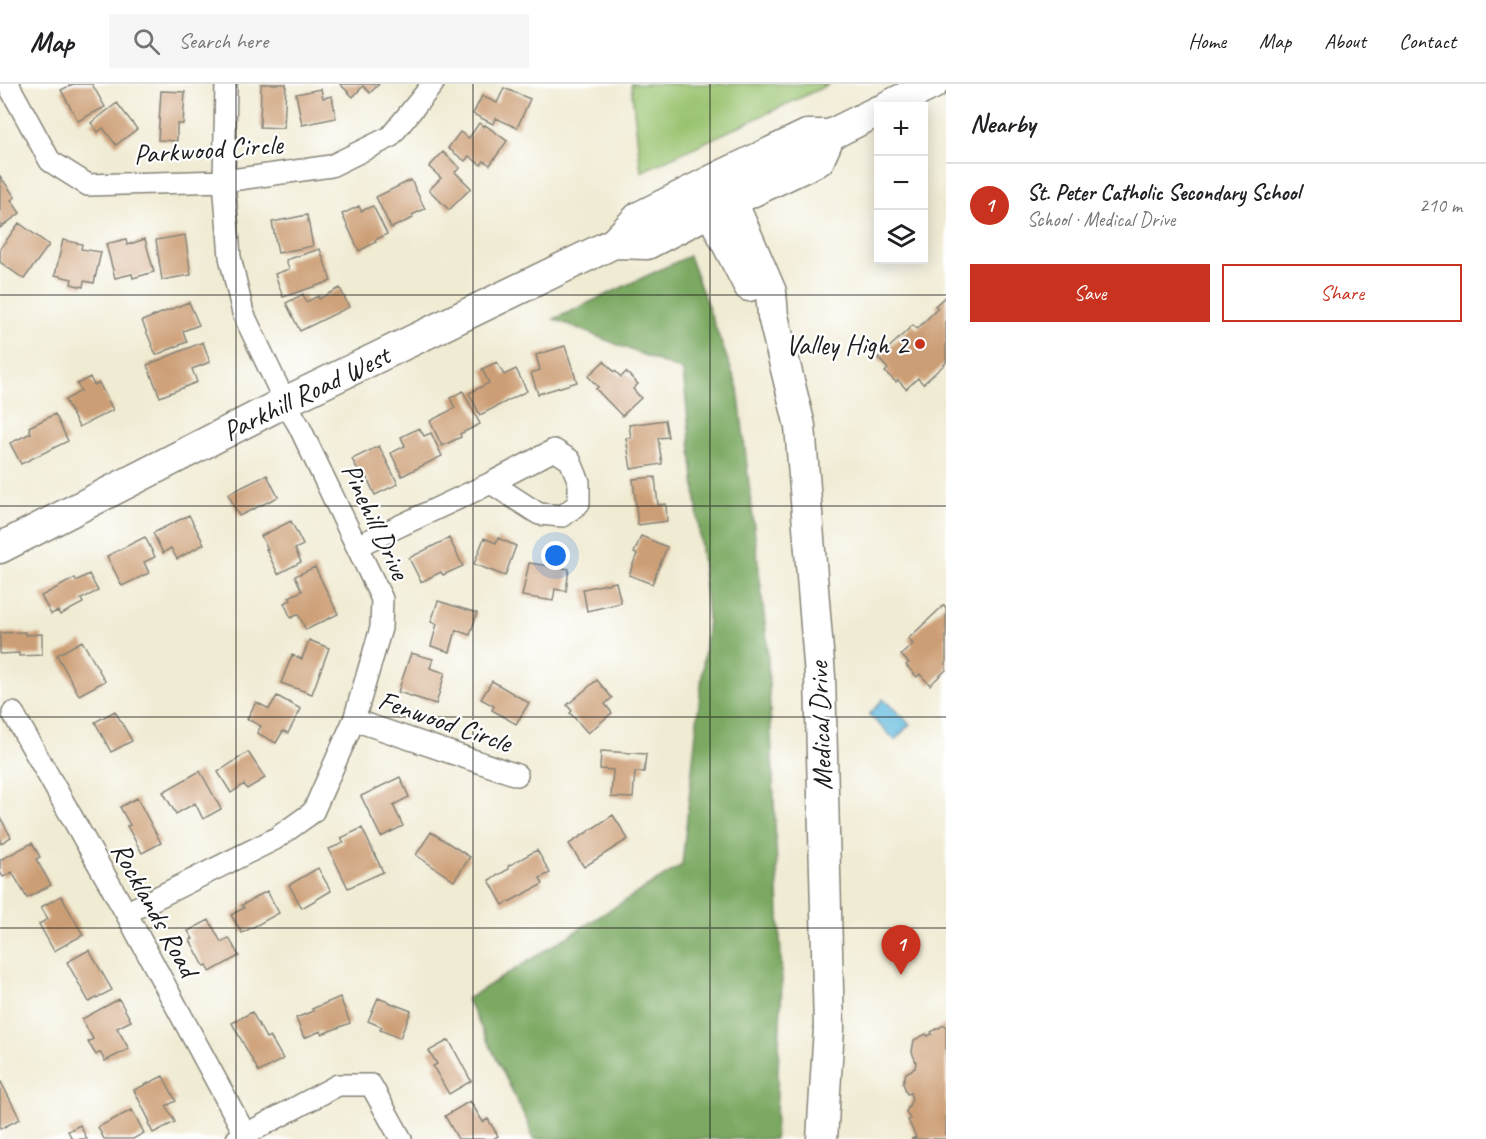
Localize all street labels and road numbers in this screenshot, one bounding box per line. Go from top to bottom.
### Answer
street label: Parkwood Circle [132,126,286,172]
street label: Parkhill Road West [217,336,398,448]
street label: Pinehill Drive [334,457,419,586]
street label: Medical Drive [800,659,840,791]
street label: Fenwood Circle [374,682,518,761]
street label: Rocklands Road [104,836,208,986]

